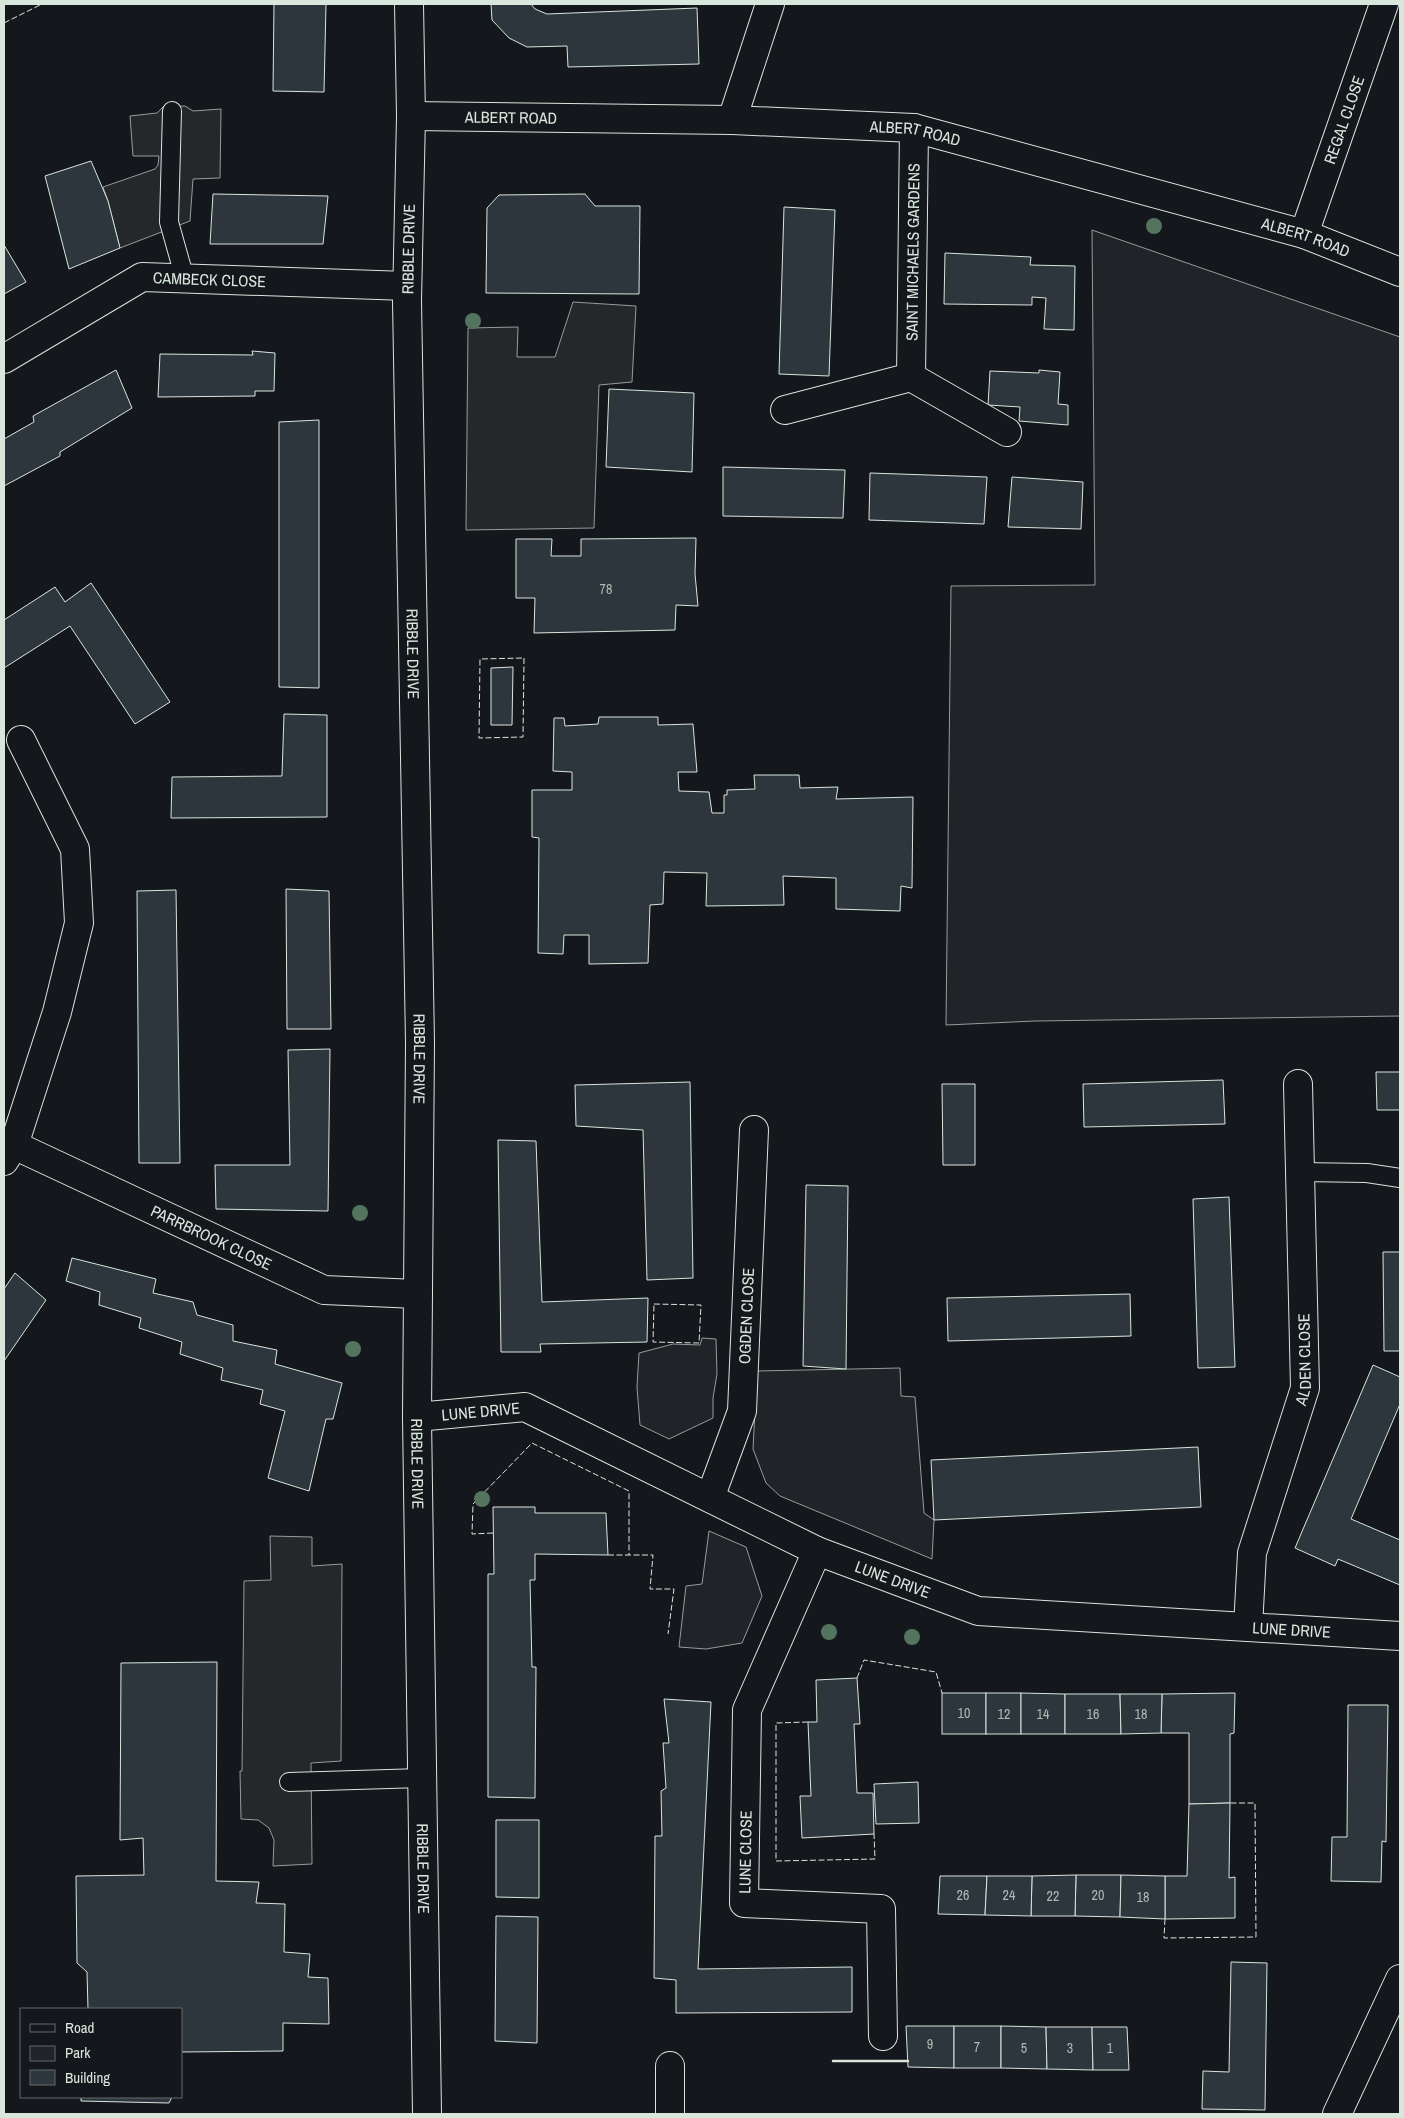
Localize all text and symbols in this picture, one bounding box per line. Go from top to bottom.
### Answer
street label: REGAL CLOSE [1318,73,1369,167]
street label: ALBERT ROAD [464,106,557,129]
street label: ALBERT ROAD [868,115,963,151]
street label: SAINT MICHAELS GARDENS [900,163,925,341]
street label: RIBBLE DRIVE [396,204,420,294]
street label: ALBERT ROAD [1258,212,1353,262]
street label: CAMBECK CLOSE [153,266,266,292]
house number: 78 [600,580,612,598]
street label: RIBBLE DRIVE [401,608,425,699]
street label: RIBBLE DRIVE [408,1013,431,1104]
street label: PARRBROOK CLOSE [147,1200,276,1275]
street label: OGDEN CLOSE [733,1267,759,1364]
street label: ALDEN CLOSE [1289,1313,1316,1409]
street label: LUNE DRIVE [440,1397,521,1426]
street label: RIBBLE DRIVE [406,1418,429,1509]
street label: LUNE DRIVE [852,1555,934,1603]
street label: LUNE DRIVE [1252,1616,1332,1643]
house number: 10 [958,1704,970,1722]
house number: 12 [998,1705,1010,1723]
house number: 14 [1037,1705,1050,1723]
house number: 16 [1087,1705,1099,1723]
house number: 18 [1135,1705,1147,1723]
street label: LUNE CLOSE [733,1810,757,1894]
street label: RIBBLE DRIVE [412,1823,435,1914]
house number: 26 [957,1886,969,1904]
house number: 24 [1003,1886,1016,1904]
house number: 20 [1092,1886,1104,1904]
house number: 22 [1047,1887,1059,1905]
house number: 18 [1137,1888,1149,1906]
legend [20,2008,182,2098]
text: Road [65,2017,94,2038]
house number: 9 [927,2035,933,2053]
house number: 7 [974,2038,980,2056]
house number: 5 [1021,2039,1027,2057]
house number: 3 [1067,2039,1073,2057]
house number: 1 [1107,2039,1114,2057]
text: Park [65,2042,91,2063]
text: Building [65,2067,110,2088]

